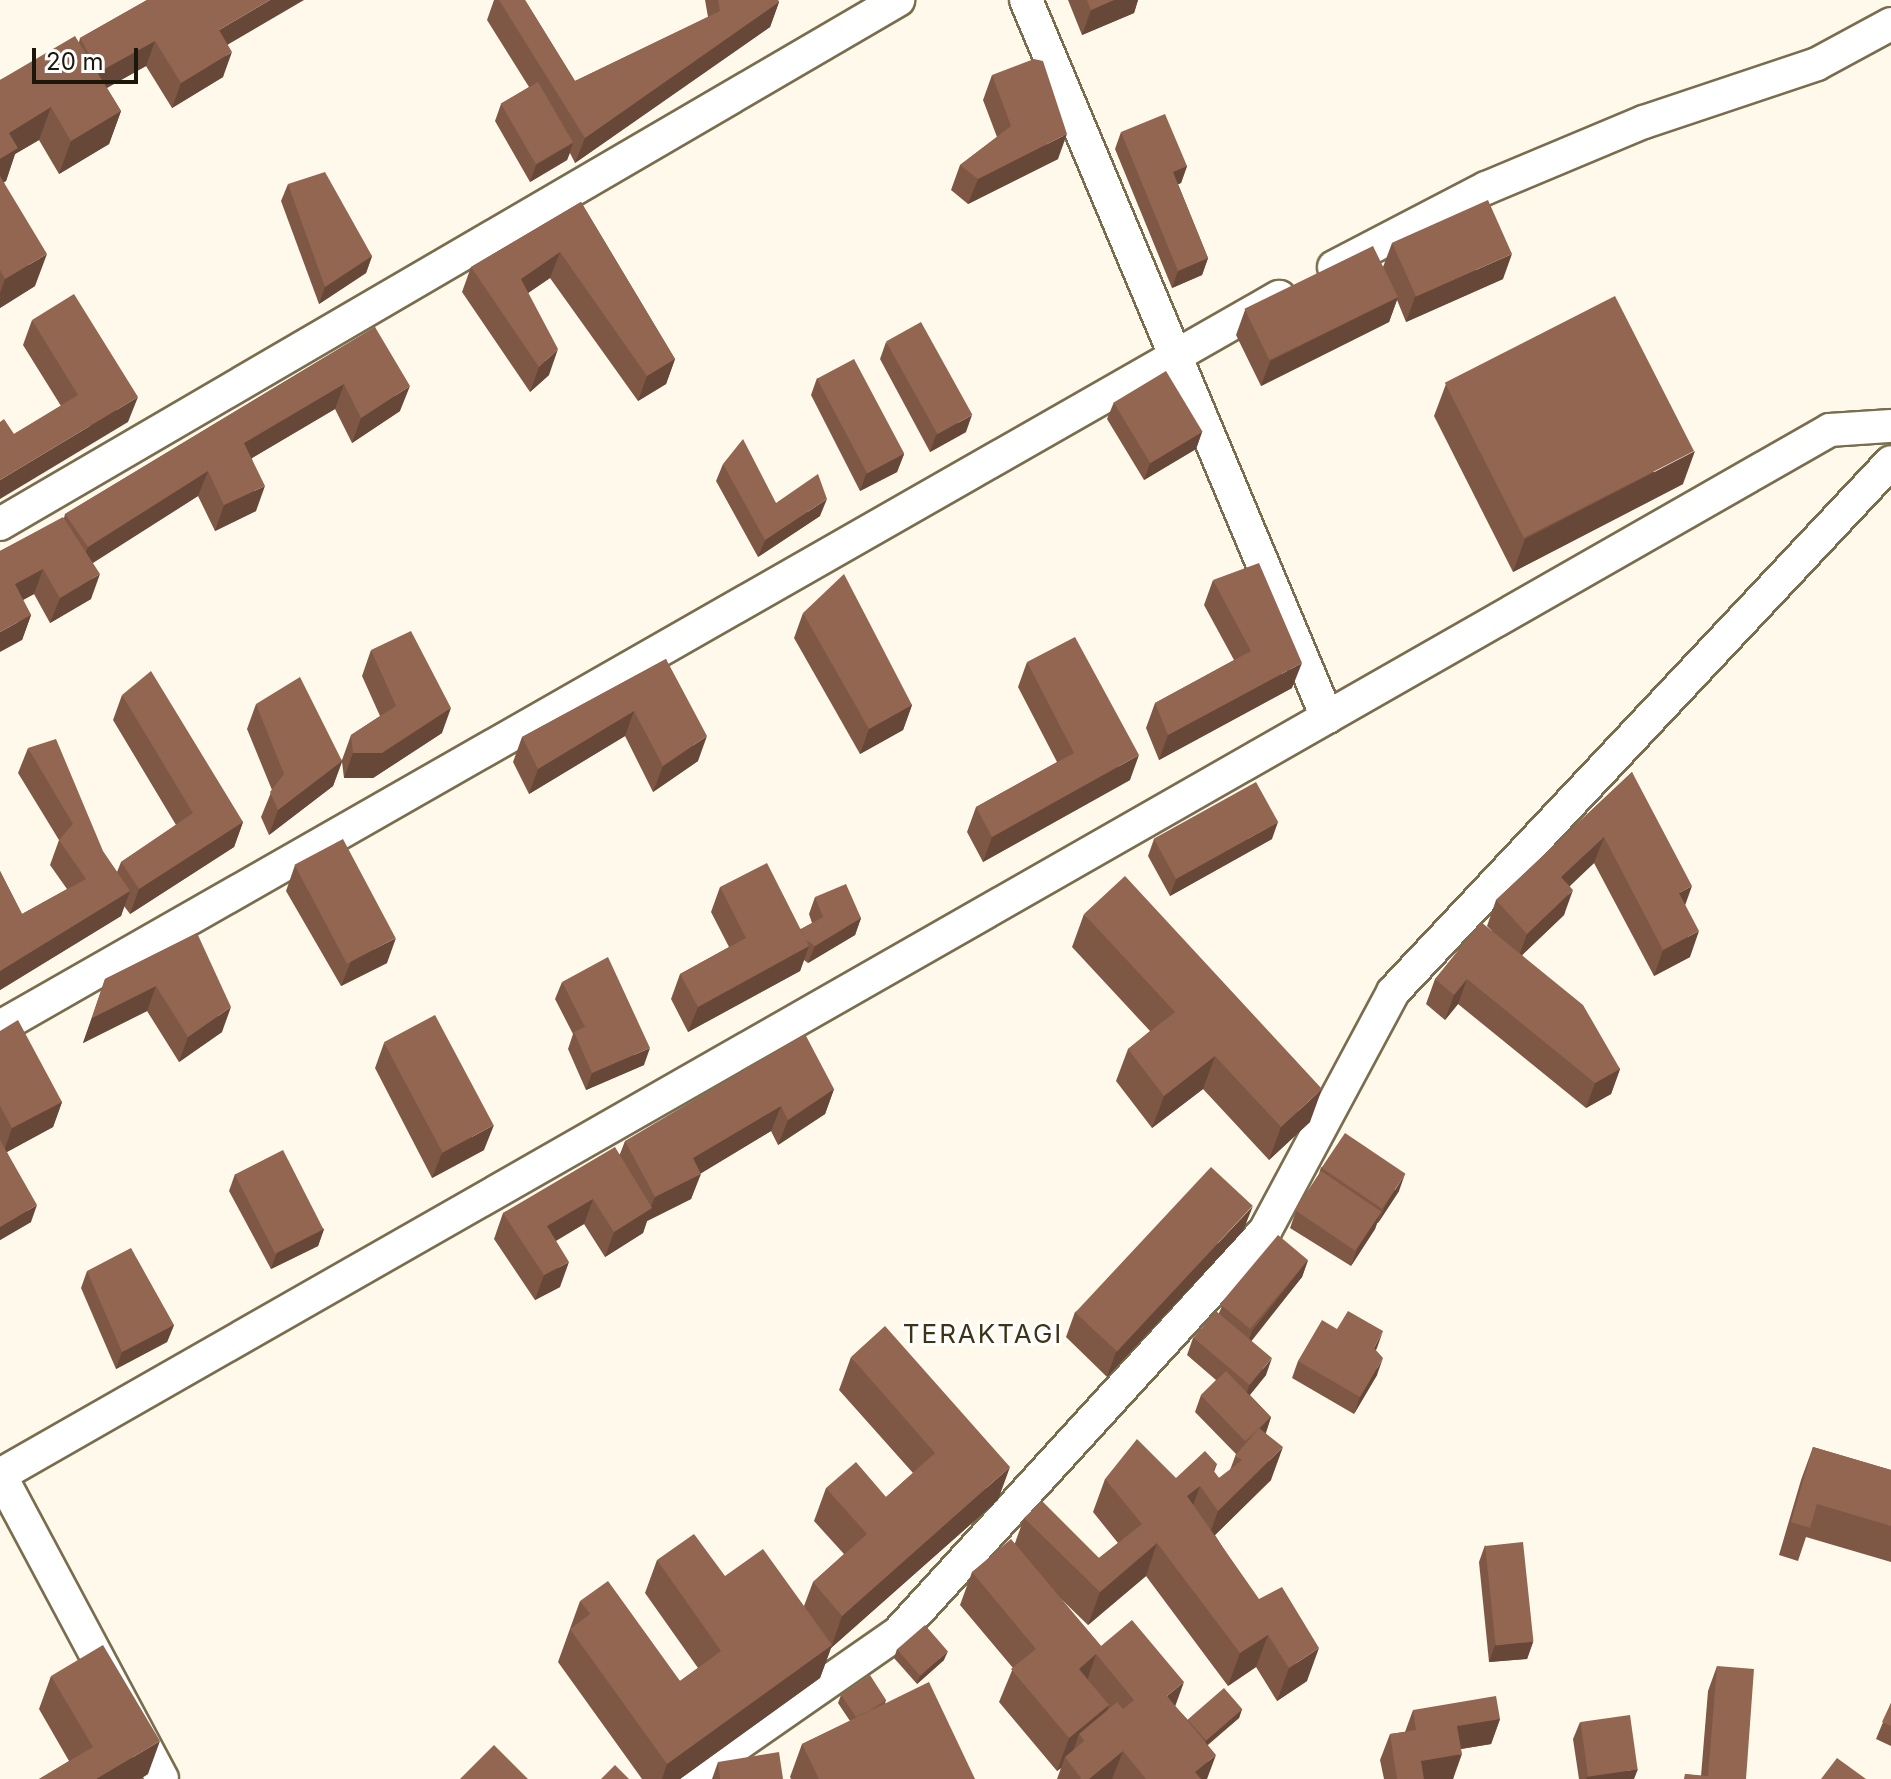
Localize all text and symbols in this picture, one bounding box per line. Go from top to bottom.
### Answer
scale bar [36,32,142,82]
text: 20 m [46,47,104,76]
district label: TERAKTAGI [903,1318,1063,1350]

